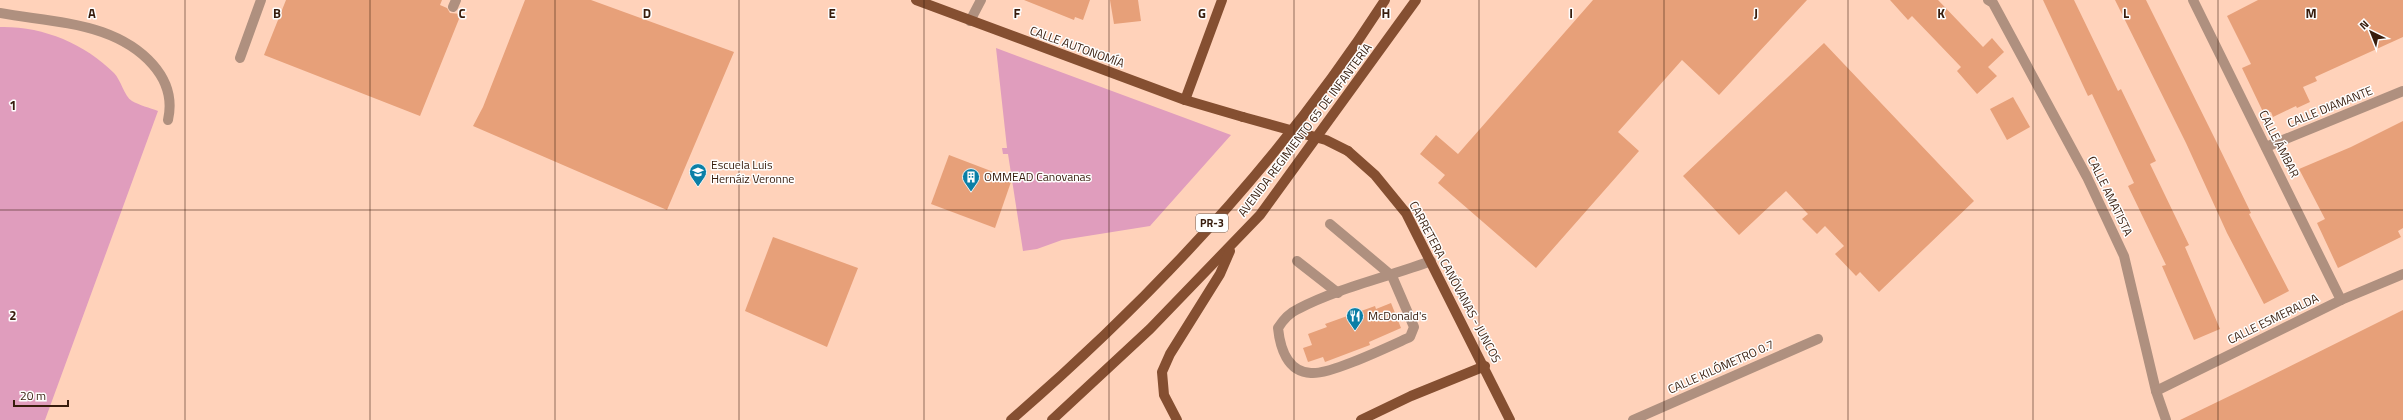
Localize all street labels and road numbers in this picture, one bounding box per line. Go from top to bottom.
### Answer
street label: CALLE AUTONOMÍA [1027,21,1127,72]
street label: AVENIDA REGIMIENTO 65 DE INFANTERÍA [1233,39,1376,221]
street label: CALLE DIAMANTE [2284,81,2376,132]
street label: CALLE ÁMBAR [2254,107,2305,181]
street label: CALLE AMATISTA [2083,153,2138,239]
street label: CARRETERA CANÓVANAS - JUNCOS [1405,197,1506,366]
road number: PR-3 [1196,214,1228,232]
street label: CALLE ESMERALDA [2224,288,2322,349]
street label: CALLE KILÓMETRO 0.7 [1665,335,1777,399]

